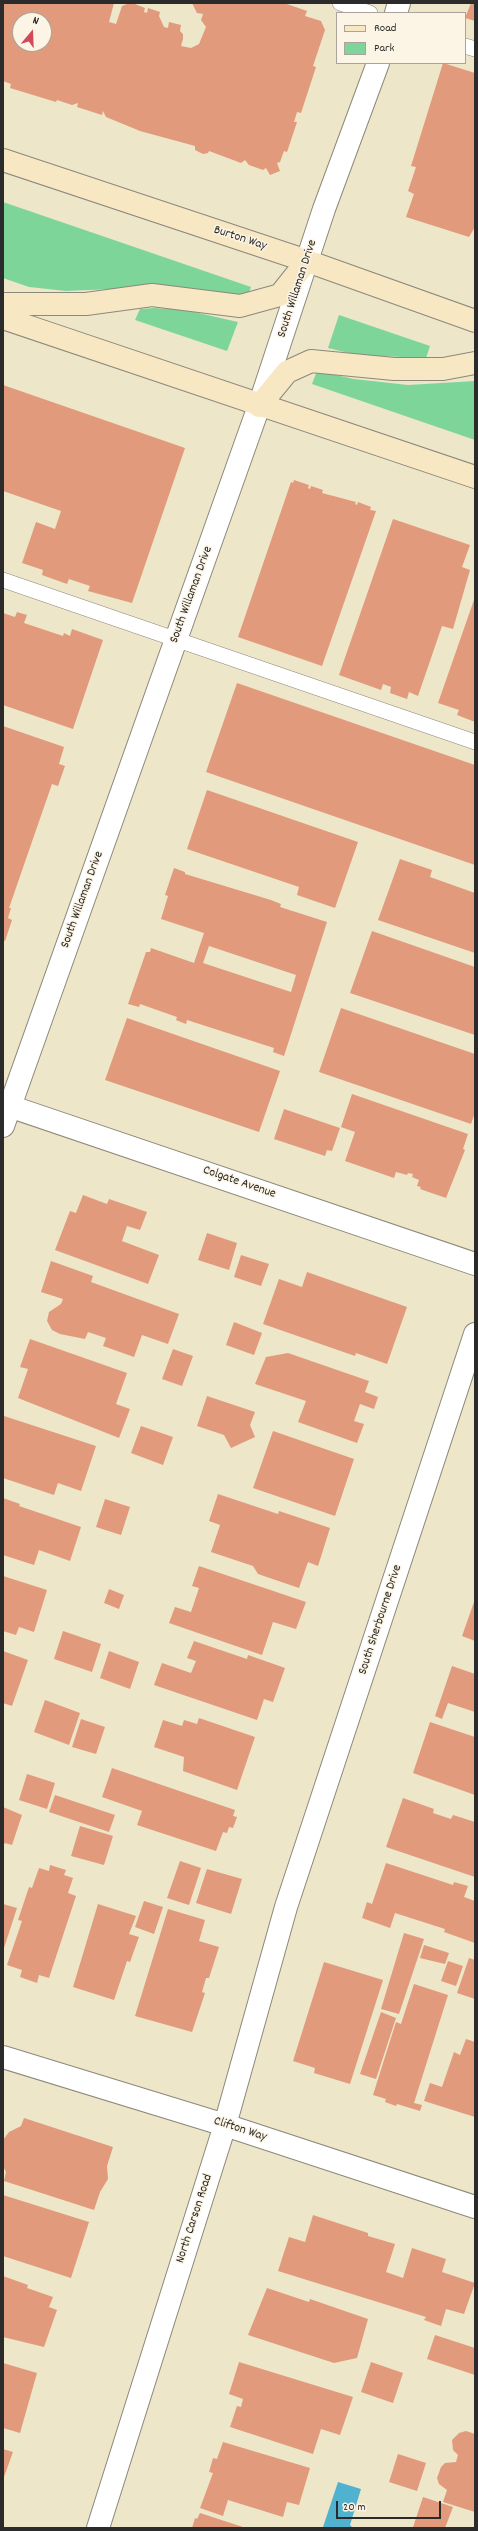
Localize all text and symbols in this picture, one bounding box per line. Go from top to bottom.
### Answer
north arrow [12,12,52,52]
legend [336,12,466,64]
text: N [30,13,41,30]
text: Road [374,20,396,37]
text: Park [374,40,394,57]
street label: Burton Way [211,223,269,255]
street label: South Willaman Drive [275,238,321,340]
street label: South Willaman Drive [167,544,217,646]
street label: South Willaman Drive [58,849,108,951]
street label: Colgate Avenue [200,1163,278,1203]
street label: South Sherbourne Drive [356,1563,406,1677]
street label: Clifton Way [212,2114,268,2146]
street label: North Carson Road [173,2173,217,2265]
scale bar [338,2493,443,2519]
text: 20 m [343,2499,366,2516]

